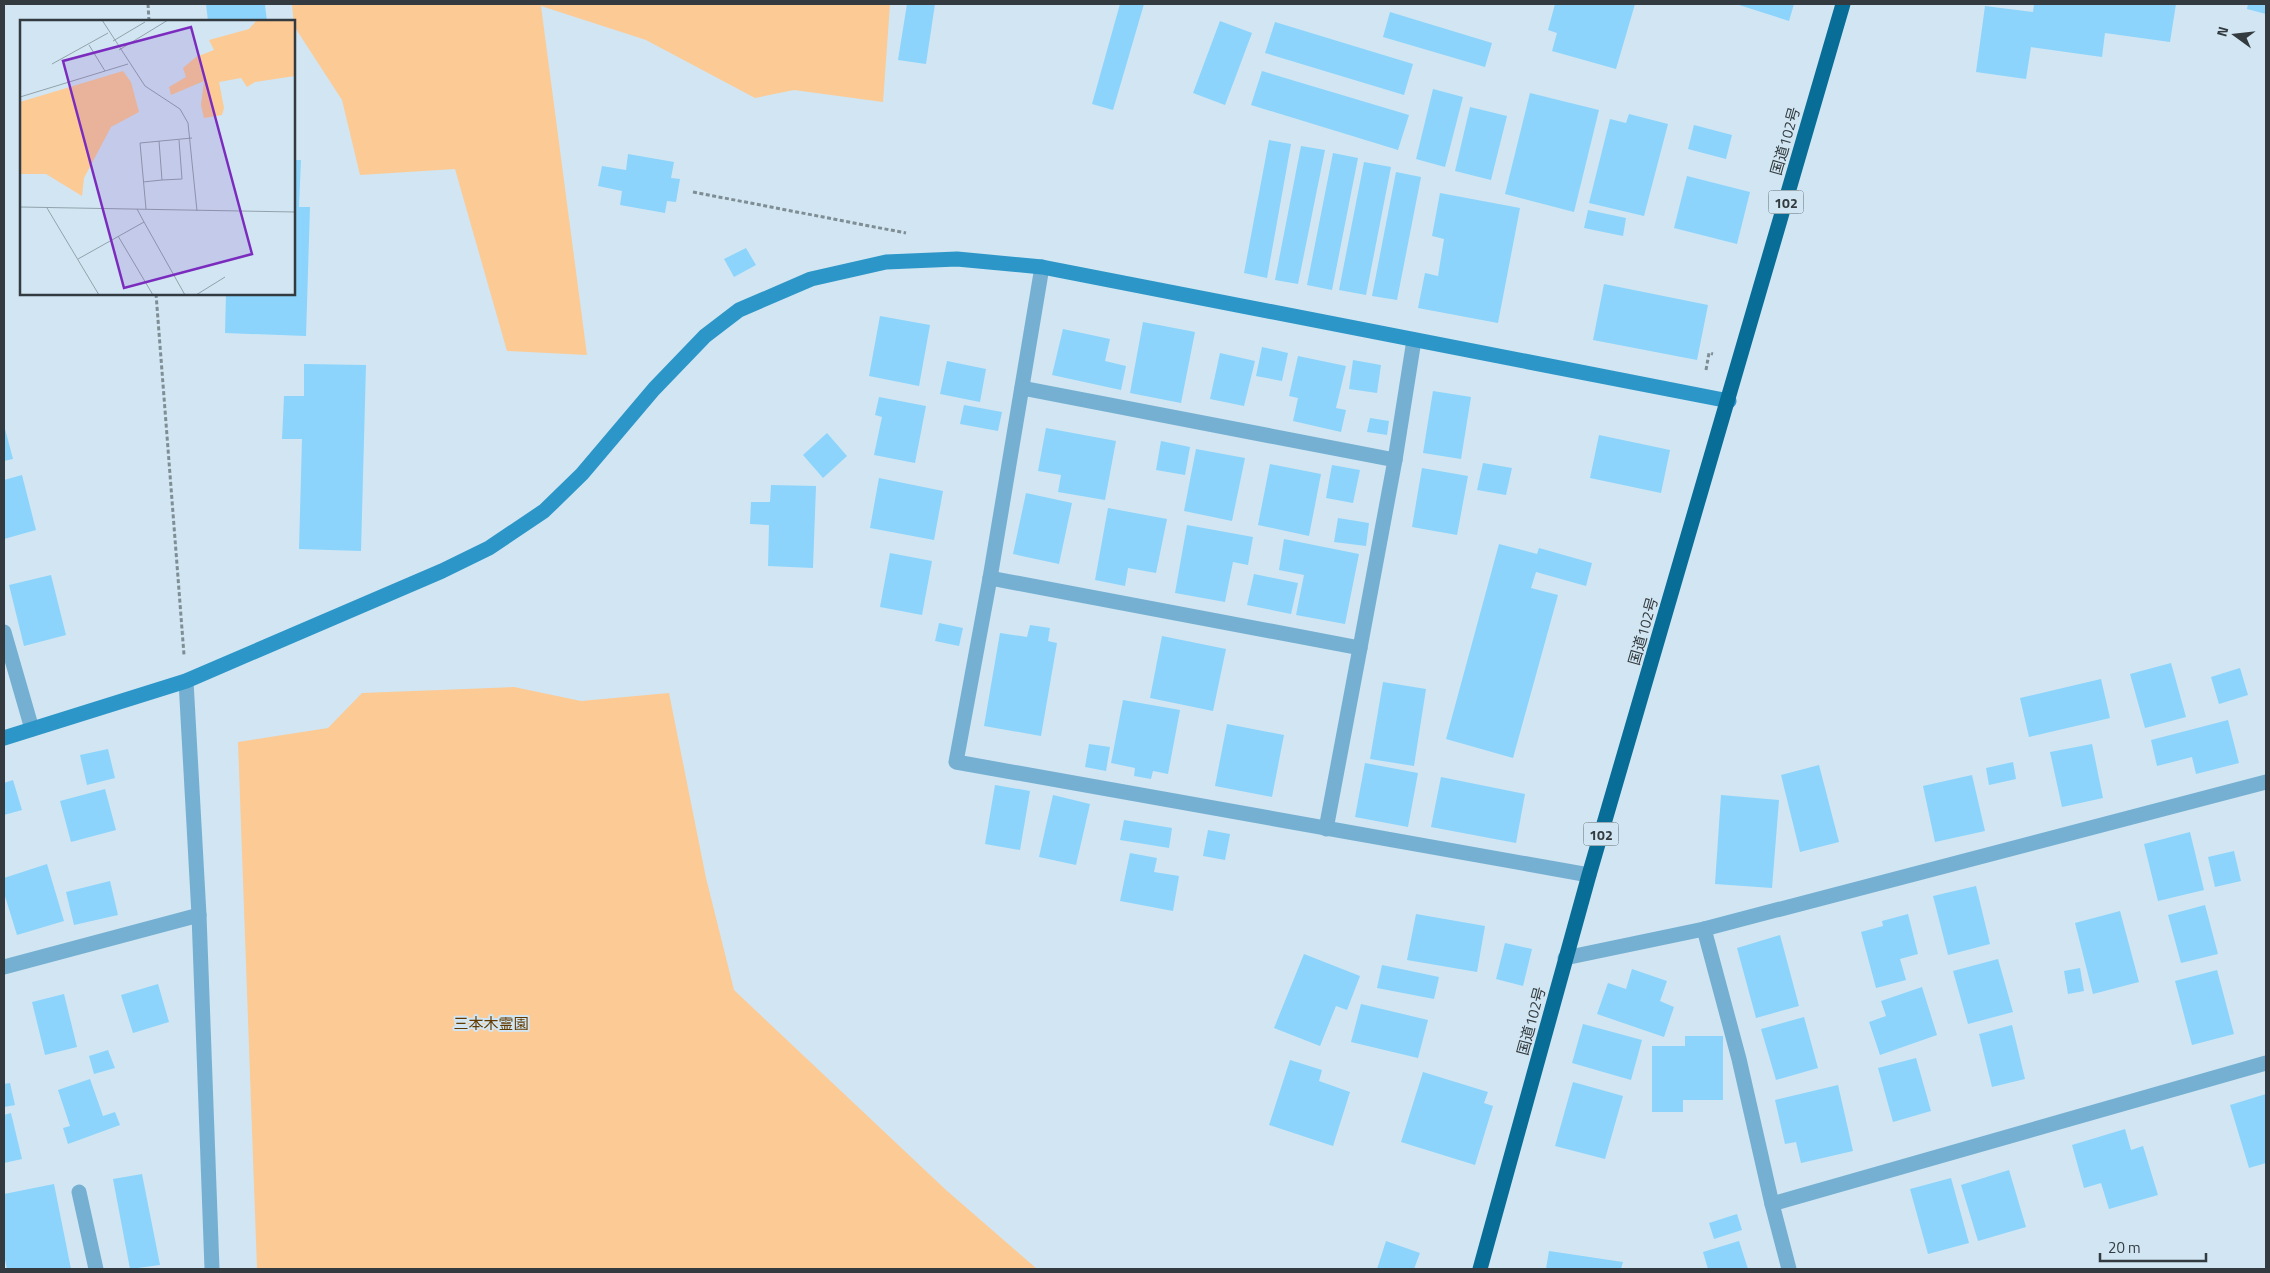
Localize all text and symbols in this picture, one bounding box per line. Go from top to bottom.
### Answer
north arrow [2210,10,2260,60]
inset map [20,20,295,295]
text: N [2211,24,2233,39]
street label: 国道102号 [1764,104,1806,178]
road number: 102 [1768,190,1804,213]
street label: 国道102号 [1622,594,1664,668]
road number: 102 [1584,822,1618,846]
street label: 国道102号 [1511,984,1551,1058]
park label: 三本木霊園 [453,1012,529,1035]
scale bar [2100,1230,2206,1262]
text: 20 m [2108,1236,2141,1259]

